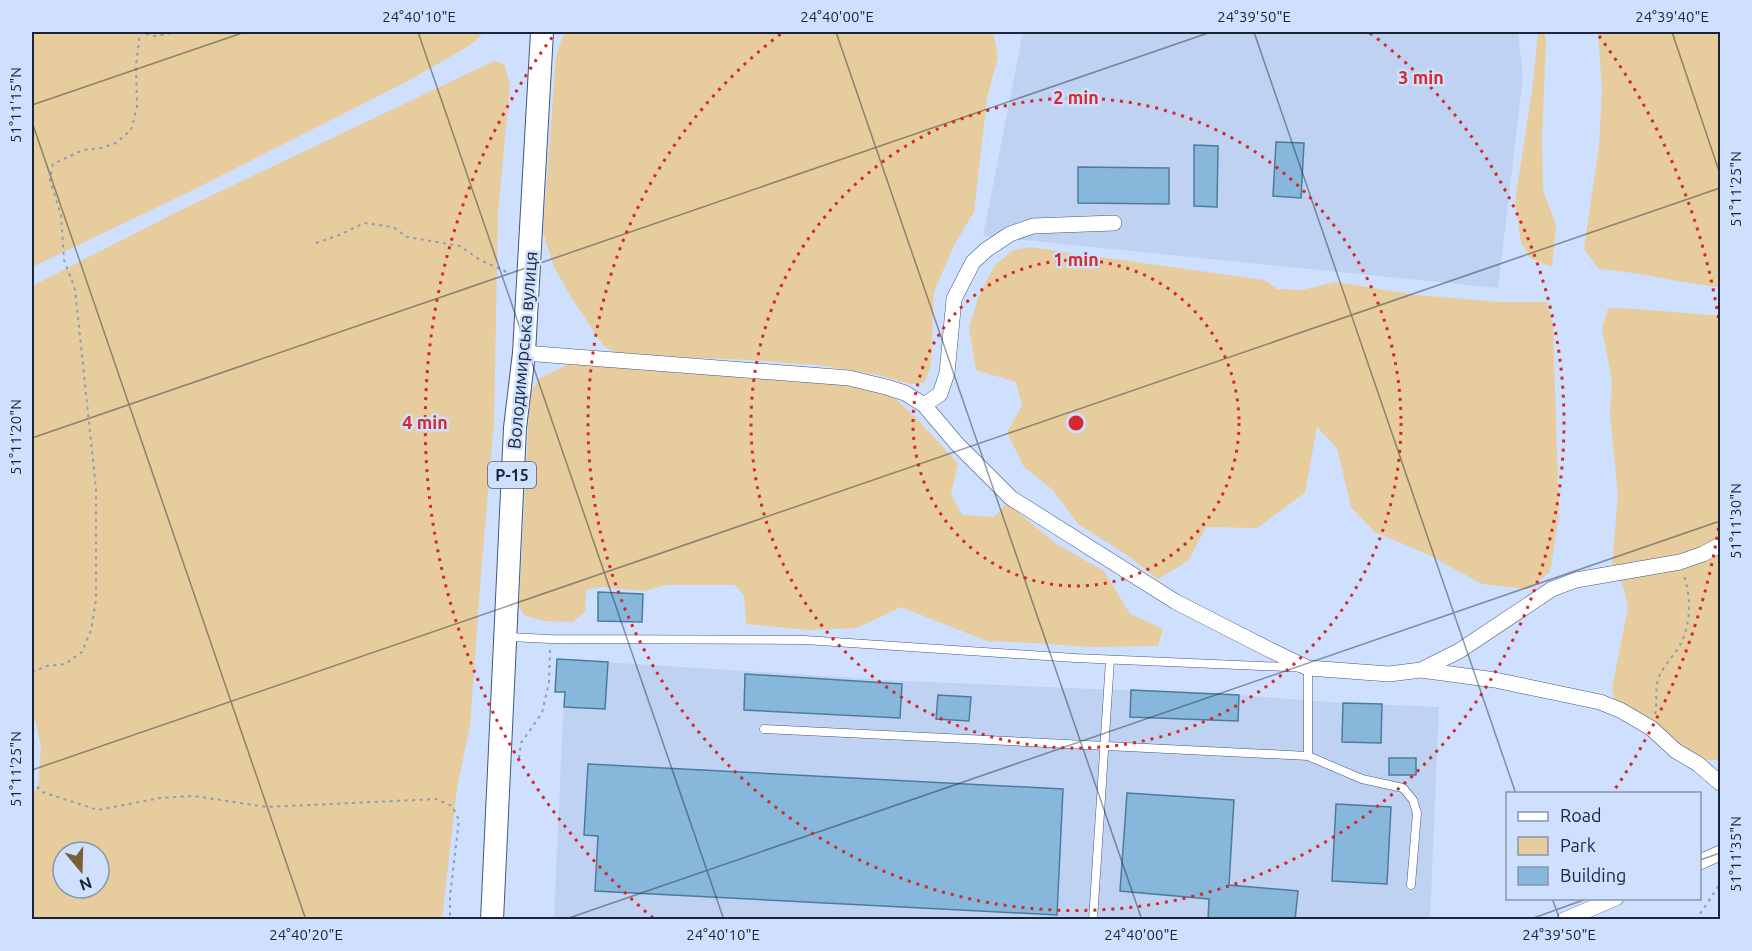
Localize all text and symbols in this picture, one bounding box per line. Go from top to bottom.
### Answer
text: 24°40'10"E [382,8,456,25]
text: 24°40'00"E [800,8,874,25]
text: 24°39'50"E [1217,8,1291,25]
text: 24°39'40"E [1635,8,1709,25]
text: 51°11'15"N [7,67,24,143]
text: 3 min [1398,67,1444,87]
text: 2 min [1053,87,1099,107]
text: 51°11'25"N [1727,151,1744,227]
text: 1 min [1053,249,1099,269]
street label: Володимирська вулиця [503,250,541,450]
text: 51°11'20"N [7,399,24,475]
text: 4 min [402,412,448,432]
centre of rings [1066,413,1086,433]
road number: Р-15 [488,462,536,488]
text: 51°11'30"N [1727,483,1744,559]
text: 51°11'25"N [7,731,24,807]
legend [1506,792,1701,900]
text: Road [1560,805,1602,825]
text: 51°11'35"N [1727,816,1744,892]
text: Park [1560,835,1596,855]
north arrow [51,840,111,900]
text: Building [1560,865,1626,885]
text: N [77,874,94,895]
text: 24°40'20"E [269,926,343,943]
text: 24°40'10"E [686,926,760,943]
text: 24°40'00"E [1104,926,1178,943]
text: 24°39'50"E [1522,926,1596,943]

